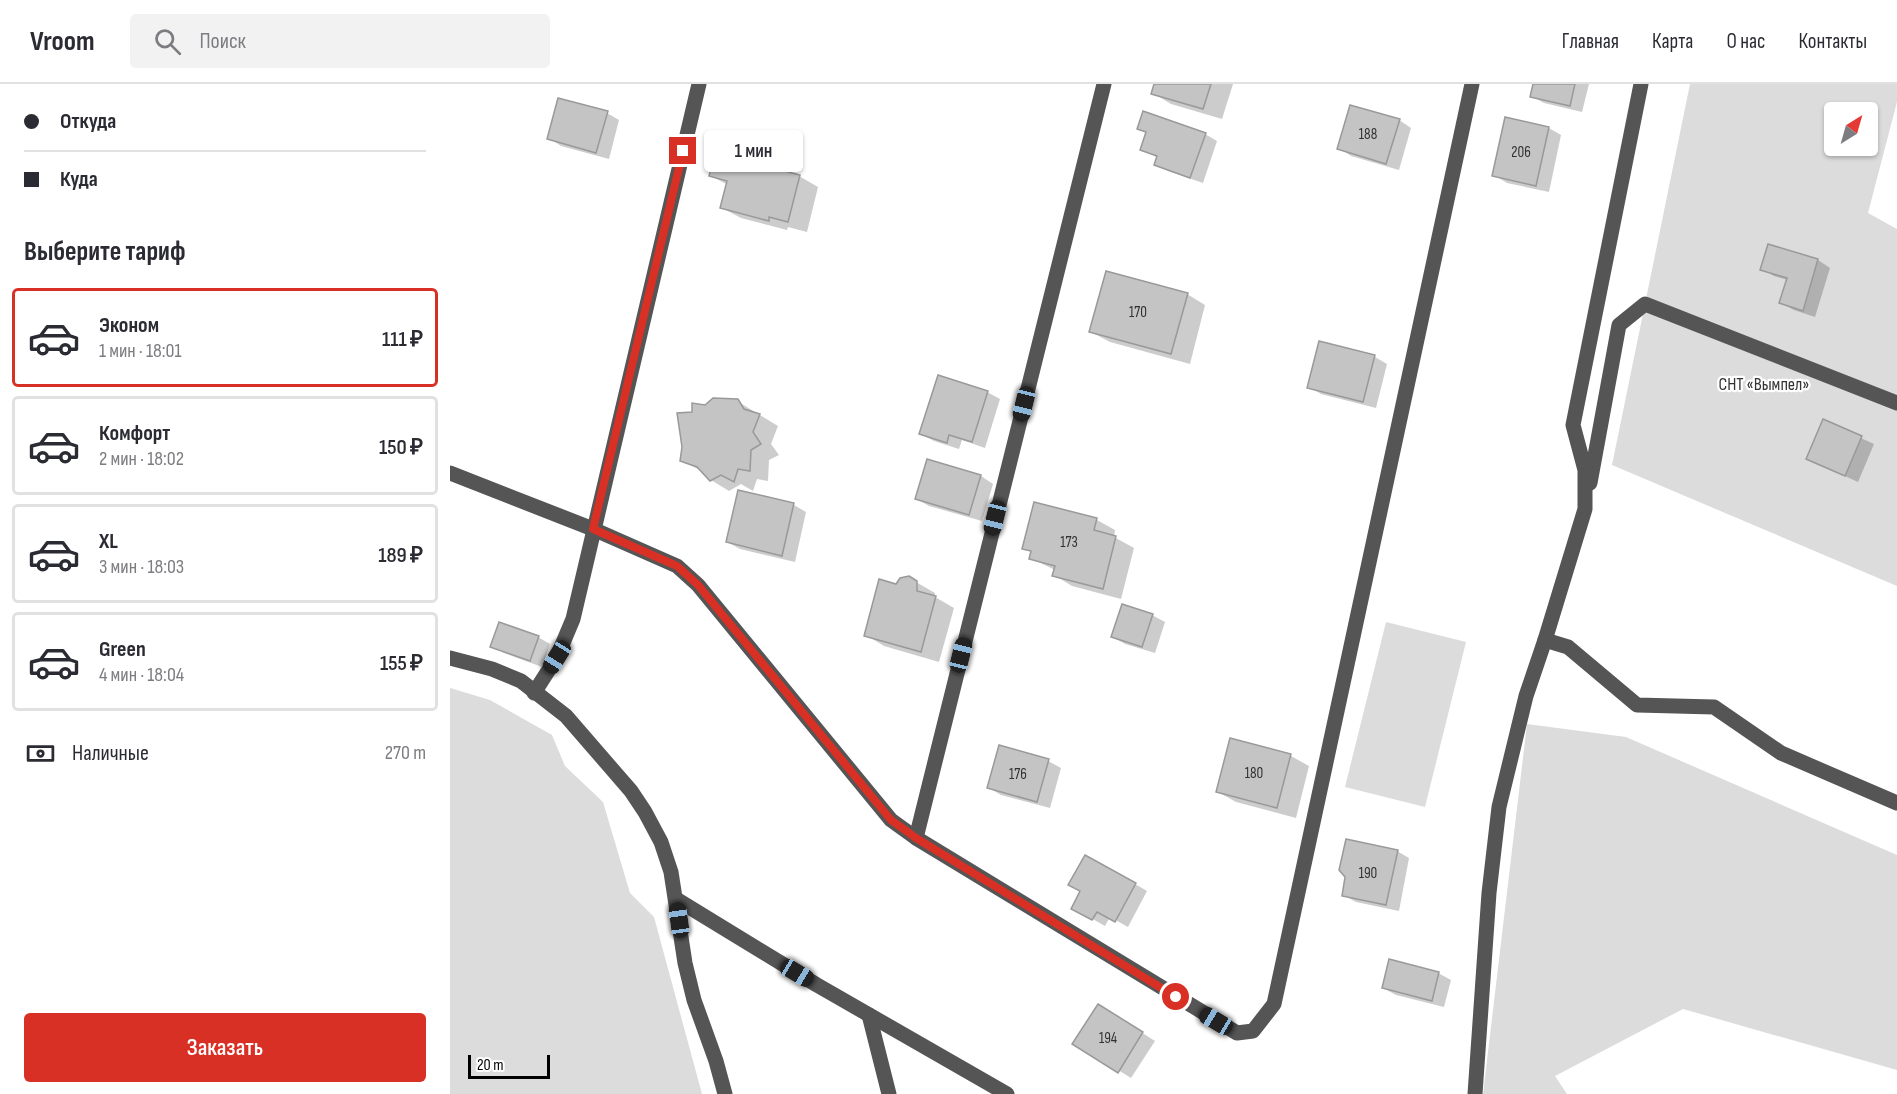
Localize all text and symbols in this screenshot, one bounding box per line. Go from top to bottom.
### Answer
search box [130,14,550,68]
text: Vroom [30,25,94,58]
icon: search [151,25,184,58]
text: Поиск [199,28,246,55]
text: Главная [1562,29,1619,54]
text: Карта [1652,29,1693,54]
text: О нас [1726,29,1765,54]
text: Контакты [1798,29,1867,54]
north arrow [1824,102,1878,156]
map controls [1824,102,1878,156]
text: Откуда [60,108,116,135]
house number: 188 [1359,125,1377,144]
callout: 1 мин [704,130,803,172]
route end [669,137,696,164]
text: 1 мин [735,139,772,163]
house number: 206 [1511,143,1531,162]
text: Куда [60,166,98,193]
text: Выберите тариф [24,236,186,268]
house number: 170 [1129,303,1147,322]
icon: car [27,311,81,365]
text: Эконом [99,312,159,339]
text: 111 ₽ [382,326,423,353]
text: 1 мин · 18:01 [99,339,181,363]
park label: СНТ «Вымпел» [1718,374,1810,395]
car [1011,384,1037,424]
icon: car [27,419,81,473]
text: Комфорт [99,420,170,447]
text: 150 ₽ [379,434,423,461]
text: 2 мин · 18:02 [99,447,184,471]
car [982,498,1008,538]
icon: car [27,527,81,581]
text: XL [99,528,118,555]
house number: 173 [1060,533,1078,552]
text: 189 ₽ [378,542,423,569]
text: 3 мин · 18:03 [99,555,184,579]
icon: car [27,635,81,689]
car [948,635,974,675]
text: Green [99,636,146,663]
car [540,637,574,677]
text: 155 ₽ [380,650,423,677]
text: 4 мин · 18:04 [99,663,184,687]
icon: cash [24,737,57,770]
text: Наличные [72,740,149,767]
text: 270 m [385,741,426,765]
house number: 180 [1245,764,1263,783]
house number: 176 [1009,765,1027,784]
house number: 190 [1359,864,1377,883]
car [668,901,690,939]
car [777,956,817,990]
route start [1162,983,1189,1010]
car [1196,1004,1236,1038]
button: Заказать [24,1013,426,1082]
house number: 194 [1099,1029,1117,1048]
scale bar [468,1052,550,1080]
text: 20 m [477,1056,504,1075]

